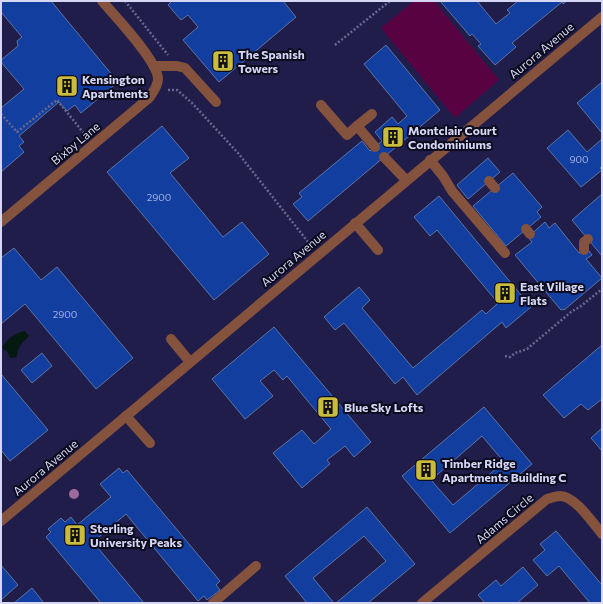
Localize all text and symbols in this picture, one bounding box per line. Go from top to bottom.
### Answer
street label: Aurora Avenue [506,19,576,81]
place label: The Spanish Towers [238,47,305,75]
building icon: The Spanish Towers [210,48,236,74]
place label: Kensington Apartments [82,72,149,100]
building icon: Kensington Apartments [54,73,80,99]
street label: Bixby Lane [48,119,102,167]
place label: Montclair Court Condominiums [408,123,497,151]
building icon: Montclair Court Condominiums [380,124,406,150]
house number: 900 [569,153,589,165]
house number: 2900 [147,191,171,203]
street label: Aurora Avenue [258,227,328,289]
place label: East Village Flats [520,279,584,307]
building icon: East Village Flats [492,280,518,306]
house number: 2900 [53,308,77,320]
building icon: Blue Sky Lofts [315,394,341,420]
place label: Blue Sky Lofts [344,400,424,414]
street label: Aurora Avenue [10,436,80,498]
place label: Timber Ridge Apartments Building C [442,456,567,484]
building icon: Timber Ridge Apartments Building C [413,457,439,483]
street label: Adams Circle [472,490,536,546]
place label: Sterling University Peaks [90,521,182,549]
building icon: Sterling University Peaks [62,522,88,548]

